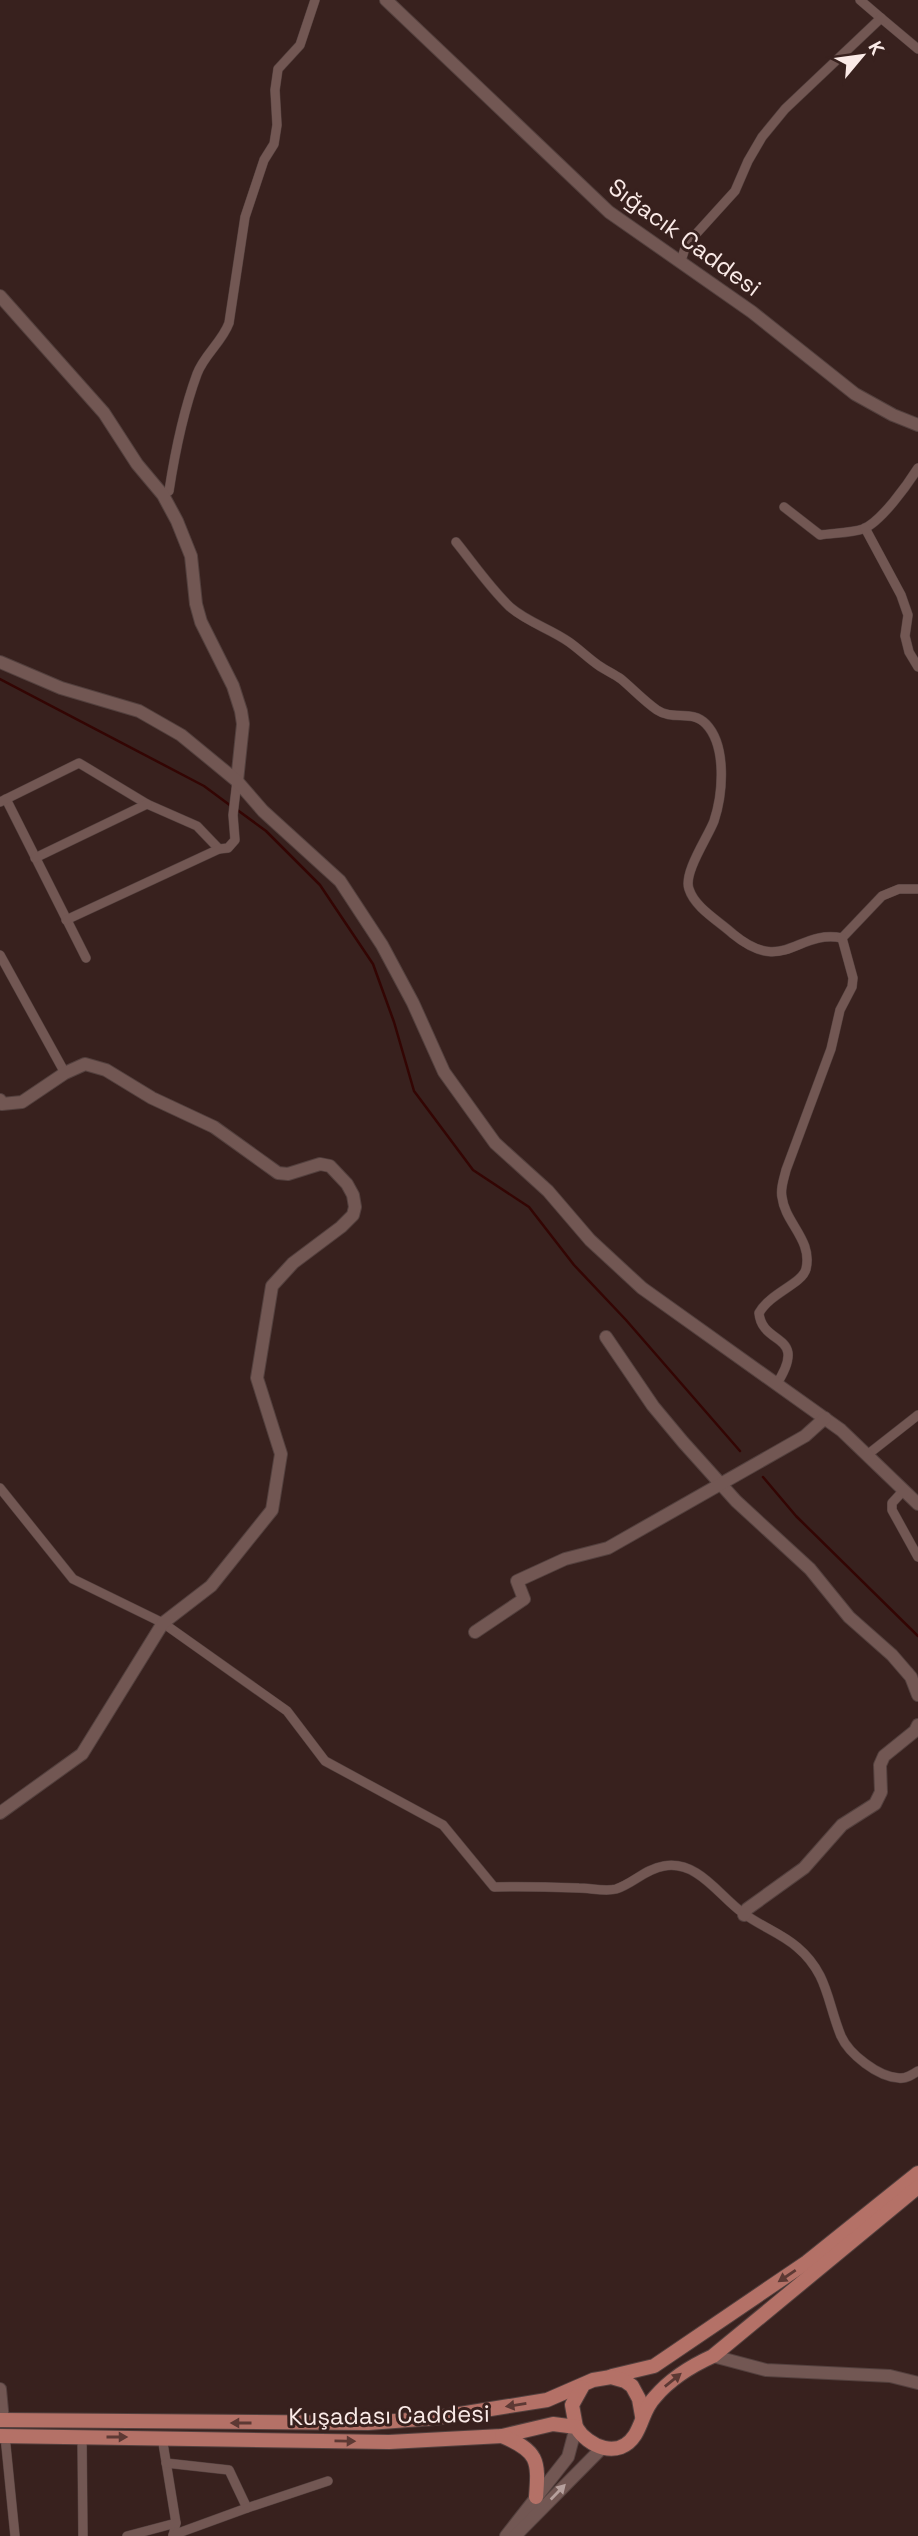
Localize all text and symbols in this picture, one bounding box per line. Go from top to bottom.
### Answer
north arrow [827,21,897,91]
text: K [863,37,890,59]
street label: Sığacık Caddesi [603,171,767,303]
one-way arrow [778,2269,796,2283]
one-way arrow [664,2372,682,2387]
street label: Kuşadası Caddesi [288,2398,490,2432]
one-way arrow [505,2400,527,2411]
one-way arrow [230,2417,252,2429]
one-way arrow [106,2431,128,2443]
one-way arrow [334,2435,356,2447]
one-way arrow [550,2484,566,2501]

